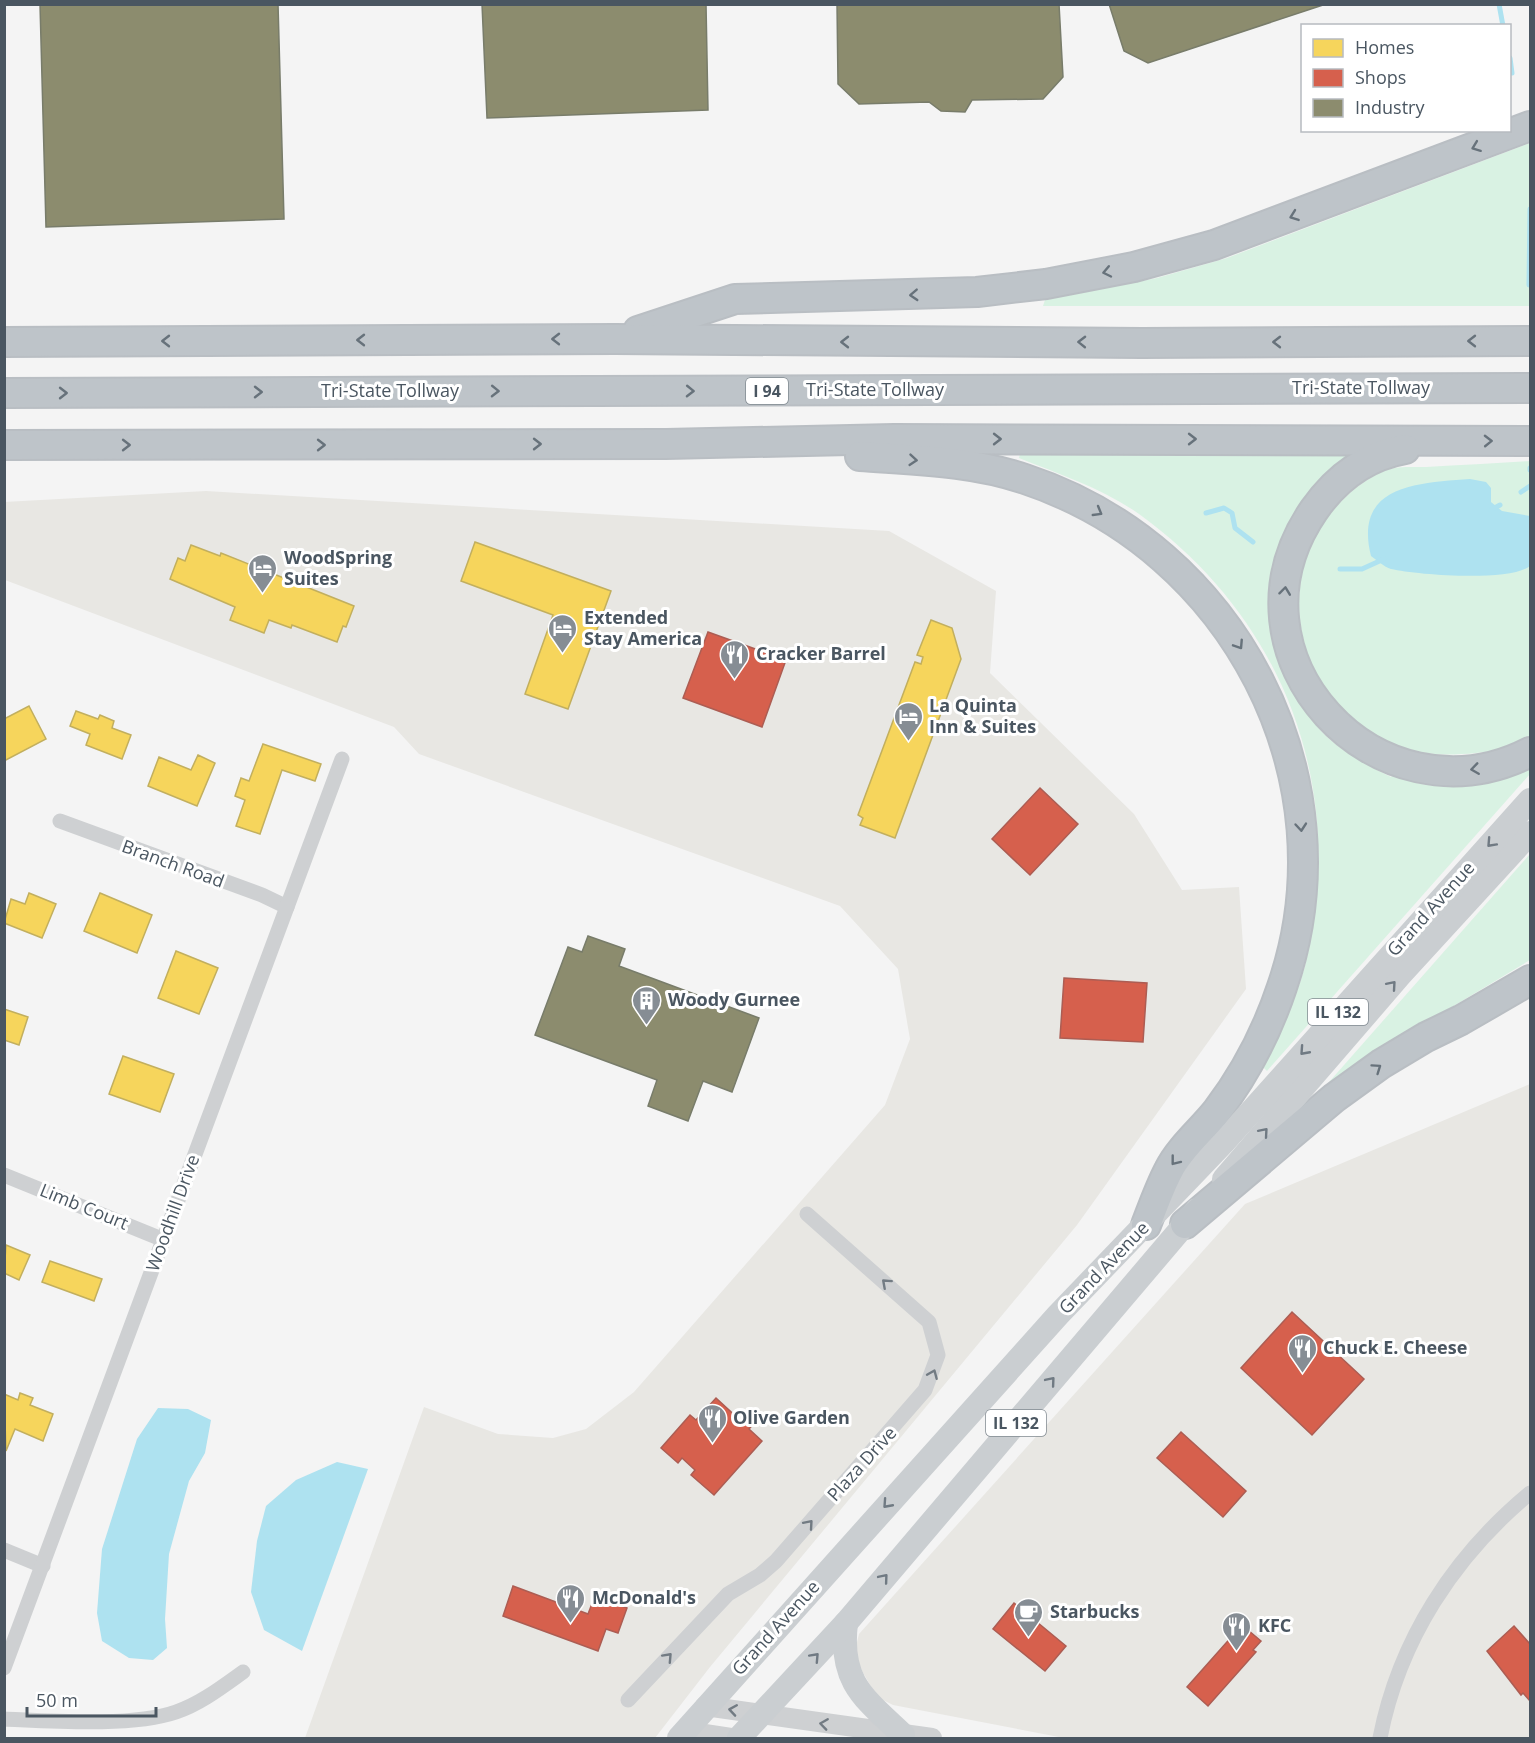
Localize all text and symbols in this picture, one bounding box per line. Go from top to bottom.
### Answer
legend [1301,24,1511,132]
text: Homes [1355,35,1414,59]
text: Shops [1355,65,1406,89]
text: Industry [1355,95,1425,119]
one-way arrow [1471,139,1482,152]
one-way arrow [1289,209,1300,221]
one-way arrow [1102,265,1112,278]
one-way arrow [909,288,918,301]
one-way arrow [552,333,561,345]
one-way arrow [357,334,366,346]
one-way arrow [162,335,171,347]
one-way arrow [1078,335,1087,348]
one-way arrow [1468,335,1477,347]
one-way arrow [841,336,850,348]
one-way arrow [1273,336,1282,348]
street label: Tri-State Tollway [1292,375,1431,399]
street label: Tri-State Tollway [806,377,945,401]
street label: Tri-State Tollway [321,378,460,402]
road number: I 94 [746,378,788,404]
one-way arrow [490,385,499,397]
one-way arrow [685,385,694,397]
one-way arrow [253,386,262,398]
one-way arrow [58,387,67,399]
one-way arrow [993,433,1002,445]
one-way arrow [1188,433,1197,445]
one-way arrow [1484,435,1493,447]
one-way arrow [532,438,541,451]
one-way arrow [121,439,130,451]
one-way arrow [316,439,325,451]
one-way arrow [908,453,917,466]
one-way arrow [1092,505,1103,517]
place label: WoodSpring Suites [284,545,392,590]
hotel icon: WoodSpring Suites [247,552,279,594]
one-way arrow [1278,586,1291,596]
place label: Extended Stay America [584,605,702,650]
hotel icon: Extended Stay America [547,612,579,654]
restaurant icon: Cracker Barrel [719,638,751,680]
one-way arrow [1232,638,1243,649]
place label: Cracker Barrel [756,641,886,665]
place label: La Quinta Inn & Suites [929,693,1036,738]
hotel icon: La Quinta Inn & Suites [892,700,924,742]
one-way arrow [1471,763,1480,775]
one-way arrow [1294,823,1307,832]
street label: Branch Road [119,833,228,893]
one-way arrow [1487,836,1498,847]
street label: Grand Avenue [1381,856,1479,961]
one-way arrow [1385,981,1396,992]
building icon: Woody Gurnee [631,984,663,1026]
place label: Woody Gurnee [668,987,800,1011]
road number: IL 132 [1308,999,1368,1025]
one-way arrow [1300,1044,1311,1054]
one-way arrow [1370,1064,1381,1075]
one-way arrow [1257,1128,1268,1139]
street label: Woodhill Drive [140,1151,204,1274]
one-way arrow [1172,1154,1183,1165]
street label: Limb Court [37,1177,132,1235]
street label: Grand Avenue [1053,1216,1154,1319]
one-way arrow [882,1279,892,1290]
restaurant icon: Chuck E. Cheese [1286,1332,1318,1374]
place label: Chuck E. Cheese [1323,1335,1467,1359]
one-way arrow [925,1370,937,1381]
one-way arrow [1044,1377,1055,1388]
restaurant icon: Olive Garden [696,1402,728,1444]
place label: Olive Garden [733,1405,850,1429]
road number: IL 132 [986,1410,1046,1436]
street label: Plaza Drive [821,1421,901,1506]
one-way arrow [883,1497,894,1508]
one-way arrow [802,1520,813,1531]
one-way arrow [877,1574,888,1585]
street label: Grand Avenue [726,1575,824,1680]
restaurant icon: McDonald's [555,1582,587,1624]
place label: McDonald's [592,1585,696,1609]
cafe icon: Starbucks [1013,1596,1045,1638]
place label: Starbucks [1050,1599,1139,1623]
restaurant icon: KFC [1221,1610,1253,1652]
place label: KFC [1258,1613,1291,1637]
one-way arrow [661,1653,672,1664]
one-way arrow [807,1653,818,1664]
scale bar [27,1680,156,1718]
text: 50 m [36,1688,78,1712]
one-way arrow [728,1705,737,1717]
one-way arrow [820,1718,829,1730]

